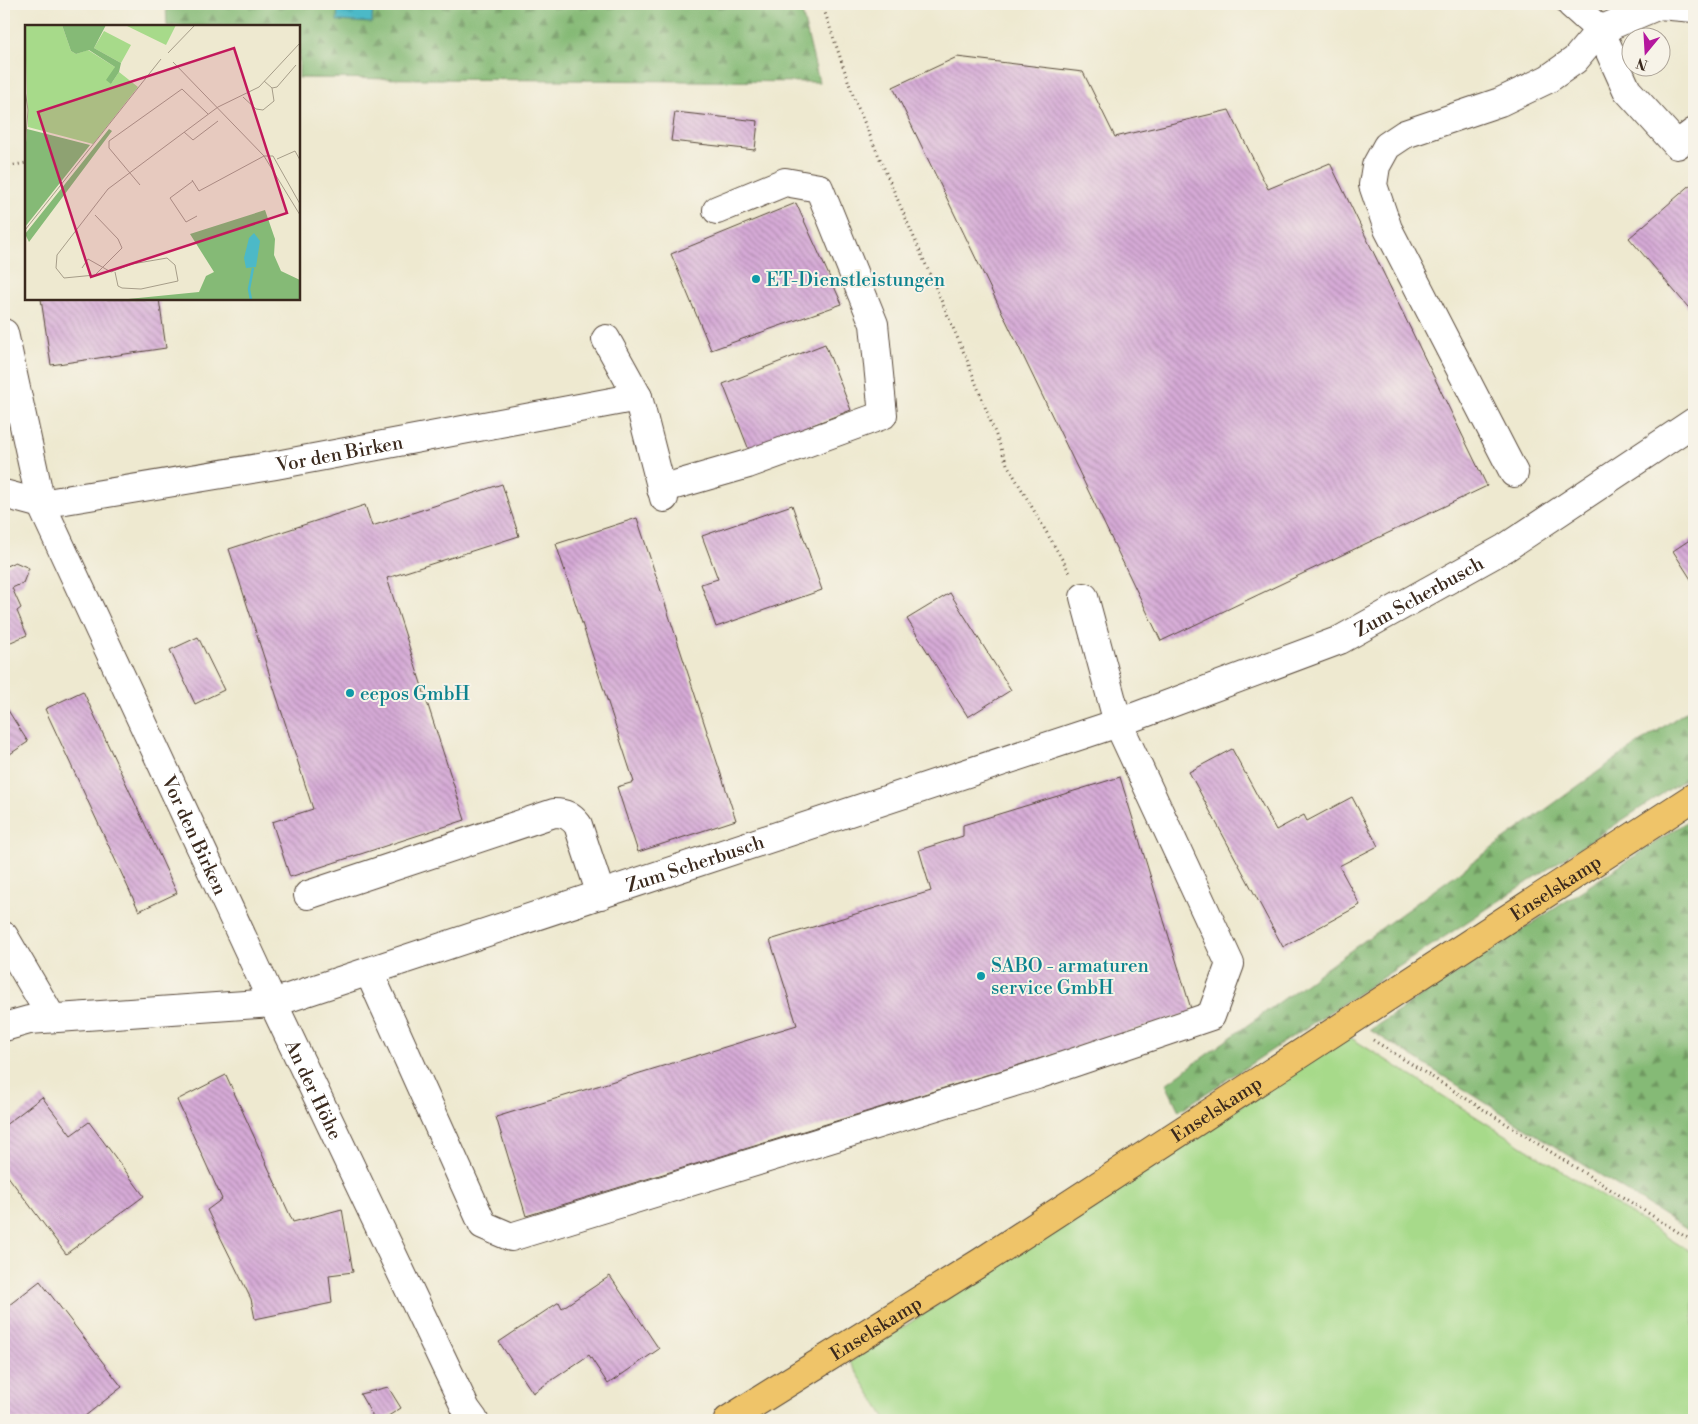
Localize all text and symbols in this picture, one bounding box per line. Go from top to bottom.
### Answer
inset map [25,25,300,300]
north arrow [1620,28,1670,78]
text: N [1634,53,1650,74]
place label: ET-Dienstleistungen [766,268,945,292]
marker: ET-Dienstleistungen [750,273,762,285]
street label: Vor den Birken [273,430,405,478]
street label: Zum Scherbusch [1351,551,1488,642]
place label: eepos GmbH [360,682,470,706]
marker: eepos GmbH [344,687,356,699]
street label: Vor den Birken [156,771,232,899]
street label: Zum Scherbusch [623,830,767,898]
street label: Enselskamp [1506,850,1606,927]
place label: SABO - armaturen service GmbH [991,954,1149,1000]
marker: SABO - armaturen service GmbH [975,970,987,982]
street label: An der Höhe [279,1035,347,1144]
street label: Enselskamp [1167,1071,1267,1148]
street label: Enselskamp [826,1291,927,1366]

